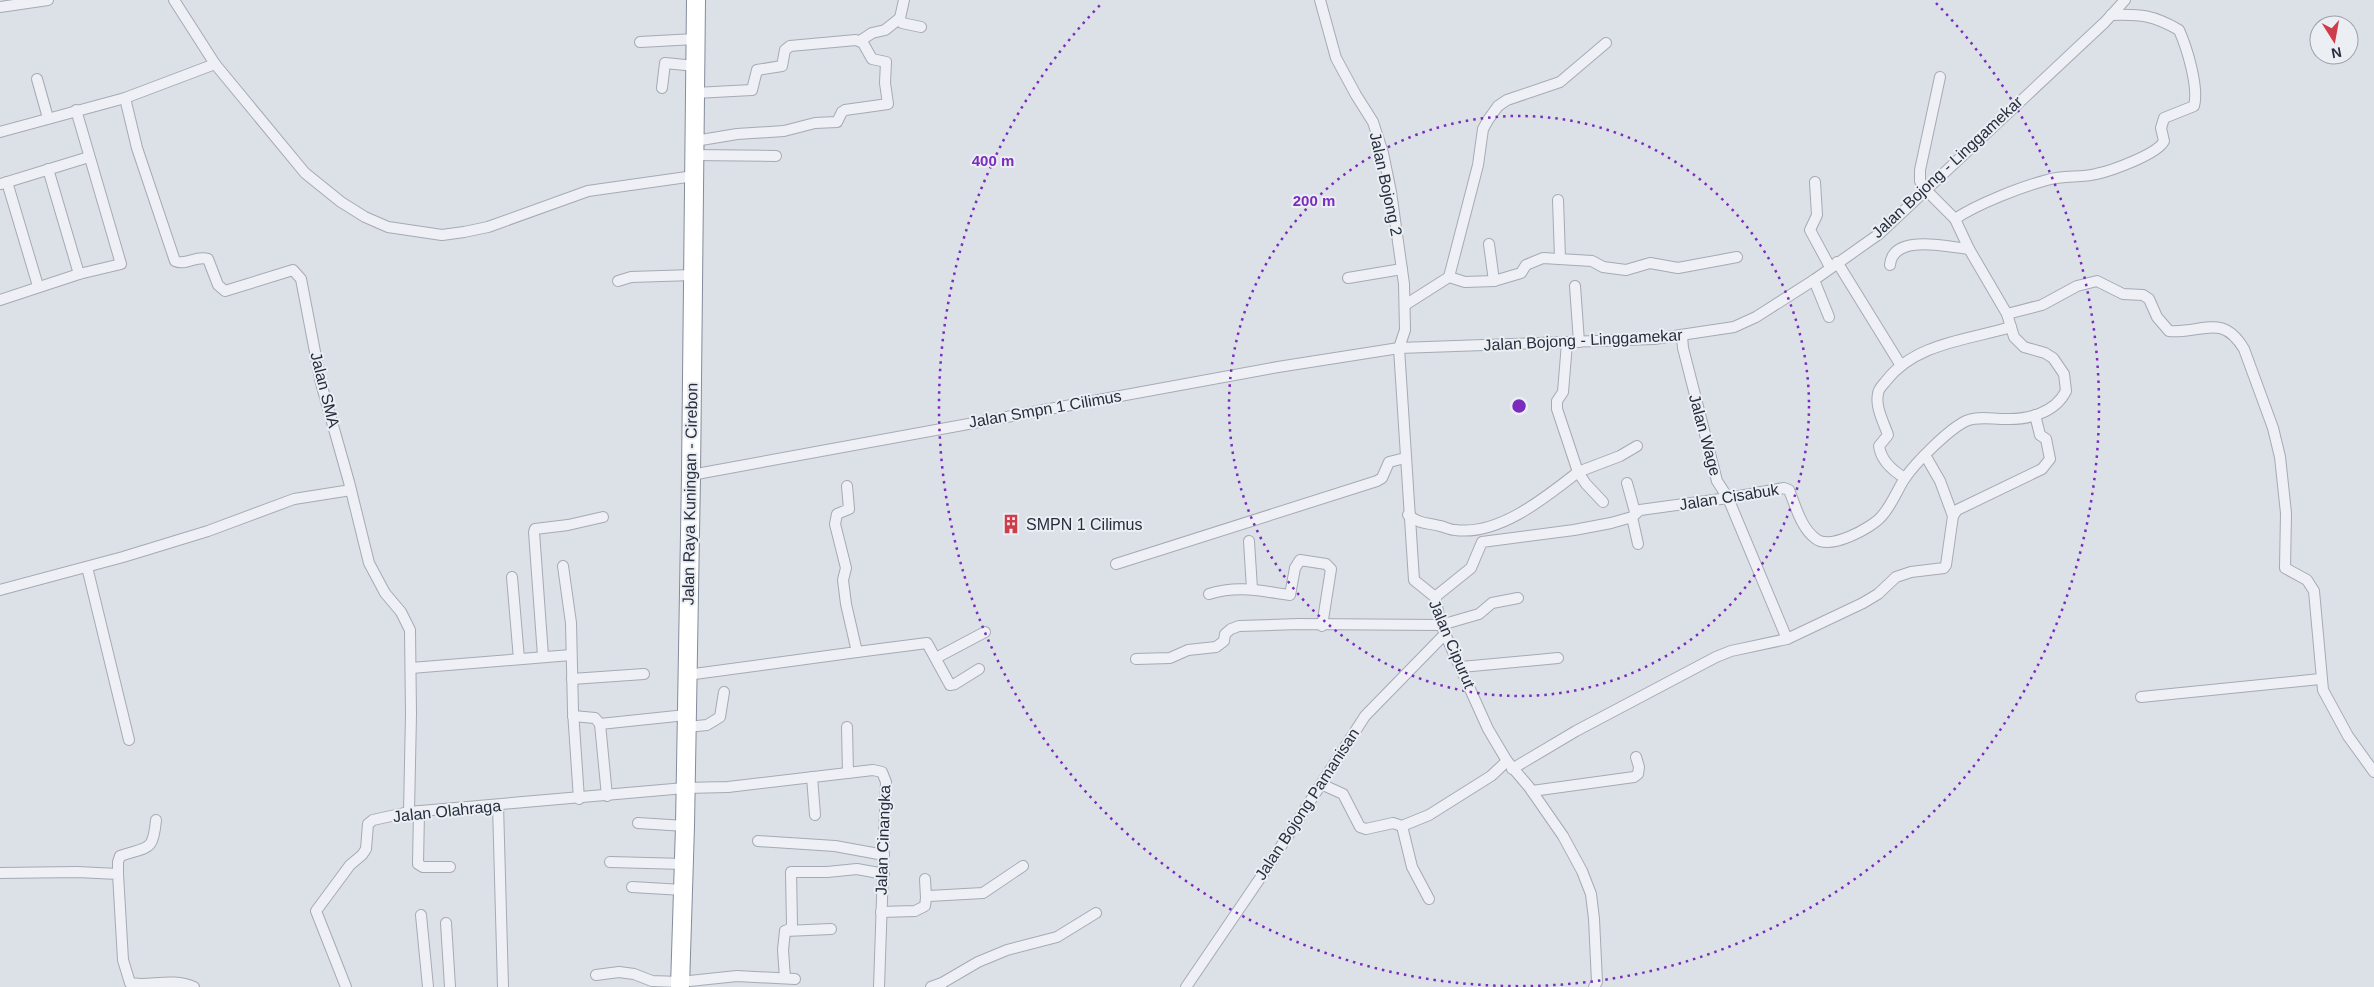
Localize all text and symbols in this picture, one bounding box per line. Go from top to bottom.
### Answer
north arrow [2309,15,2359,65]
text: N [2330,44,2343,62]
street label: Jalan Bojong - Linggamekar [1868,92,2026,241]
street label: Jalan Bojong 2 [1367,130,1405,238]
text: 400 m [972,152,1014,169]
text: 200 m [1293,192,1335,209]
street label: Jalan Bojong - Linggamekar [1483,326,1684,354]
street label: Jalan SMA [307,350,343,430]
street label: Jalan Raya Kuningan - Cirebon [680,383,700,605]
street label: Jalan Smpn 1 Cilimus [967,387,1123,431]
street label: Jalan Wage [1686,392,1724,478]
centre of rings [1510,397,1528,415]
street label: Jalan Cisabuk [1678,481,1781,513]
building icon: SMPN 1 Cilimus [1000,513,1022,535]
place label: SMPN 1 Cilimus [1026,516,1142,533]
street label: Jalan Cipurut [1426,597,1478,691]
street label: Jalan Bojong Pamanisan [1252,725,1362,883]
street label: Jalan Cinangka [873,784,893,895]
street label: Jalan Olahraga [392,797,502,825]

